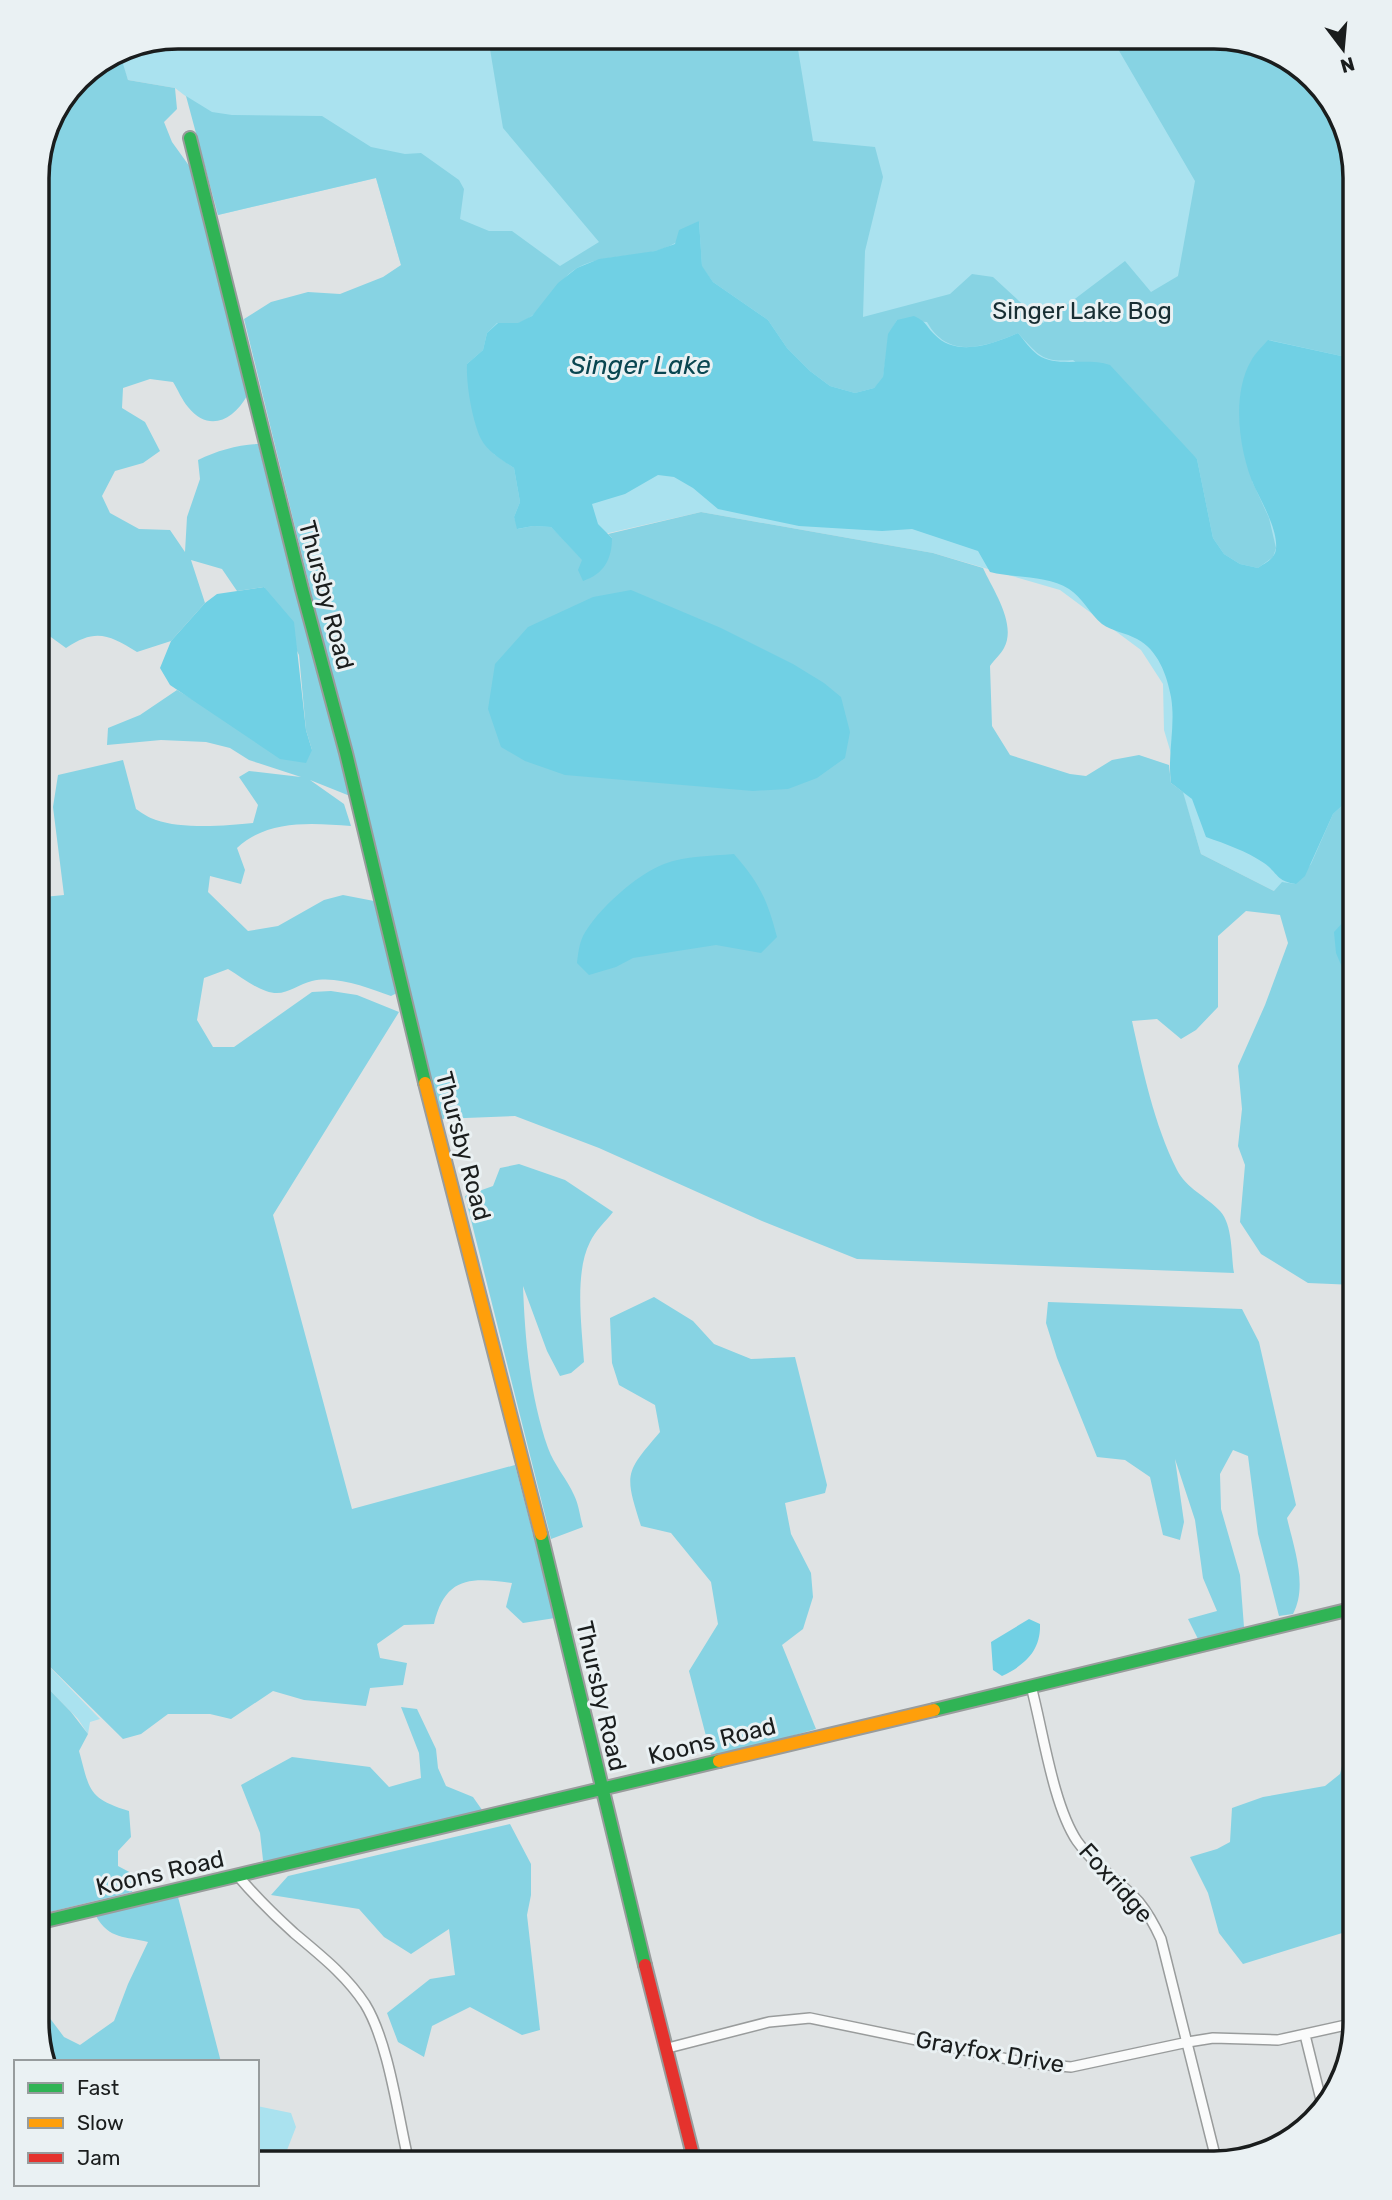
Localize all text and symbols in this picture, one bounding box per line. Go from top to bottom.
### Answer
north arrow [1308,14,1378,84]
text: N [1338,52,1357,78]
park label: Singer Lake Bog [992,297,1172,325]
water label: Singer Lake [570,350,711,381]
street label: Thursby Road [293,517,359,673]
street label: Thursby Road [430,1068,496,1224]
street label: Thursby Road [570,1618,632,1774]
street label: Koons Road [645,1712,779,1770]
street label: Foxridge [1073,1838,1159,1928]
street label: Koons Road [93,1845,227,1901]
street label: Grayfox Drive [913,2025,1067,2079]
legend [14,2060,259,2186]
text: Fast [77,2075,119,2100]
text: Slow [77,2110,124,2135]
text: Jam [77,2145,121,2170]

